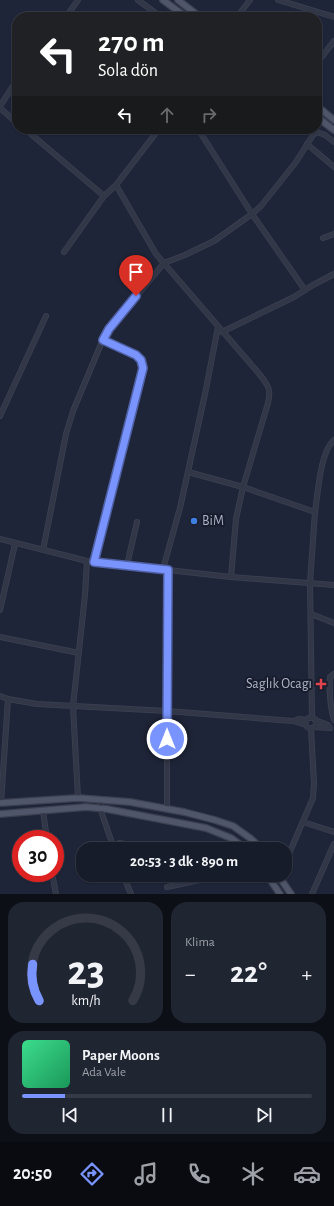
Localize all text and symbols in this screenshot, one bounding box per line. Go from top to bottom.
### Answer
icon: left [32,28,84,80]
text: 270 m [98,29,165,57]
text: Sola dön [98,62,158,80]
icon: left [114,104,136,126]
icon: ahead [156,104,178,126]
icon: right [198,104,220,126]
pin [119,255,153,296]
icon: arrive [125,261,147,283]
place label: BiM [202,514,224,528]
marker: BiM [189,516,199,526]
place label: Saglık Ocagı [246,677,312,691]
marker: Saglık Ocagı [315,678,327,690]
position arrow [146,718,188,760]
speed limit sign: 30 [12,830,64,882]
text: 20:53 · 3 dk · 890 m [130,854,238,869]
text: Klima [185,936,215,949]
text: 23 [67,950,104,991]
text: 22° [230,958,267,988]
text: − [185,963,196,985]
text: + [301,963,312,985]
text: km/h [71,993,100,1007]
text: Paper Moons [82,1048,160,1063]
text: Ada Vale [82,1066,126,1079]
icon: previous [59,1104,81,1126]
icon: pause [156,1104,178,1126]
icon: next [253,1104,275,1126]
icon: directions [78,1160,106,1188]
icon: music [132,1160,160,1188]
icon: phone [185,1160,213,1188]
icon: climate [239,1160,267,1188]
icon: car [293,1160,321,1188]
text: 20:50 [13,1165,52,1183]

